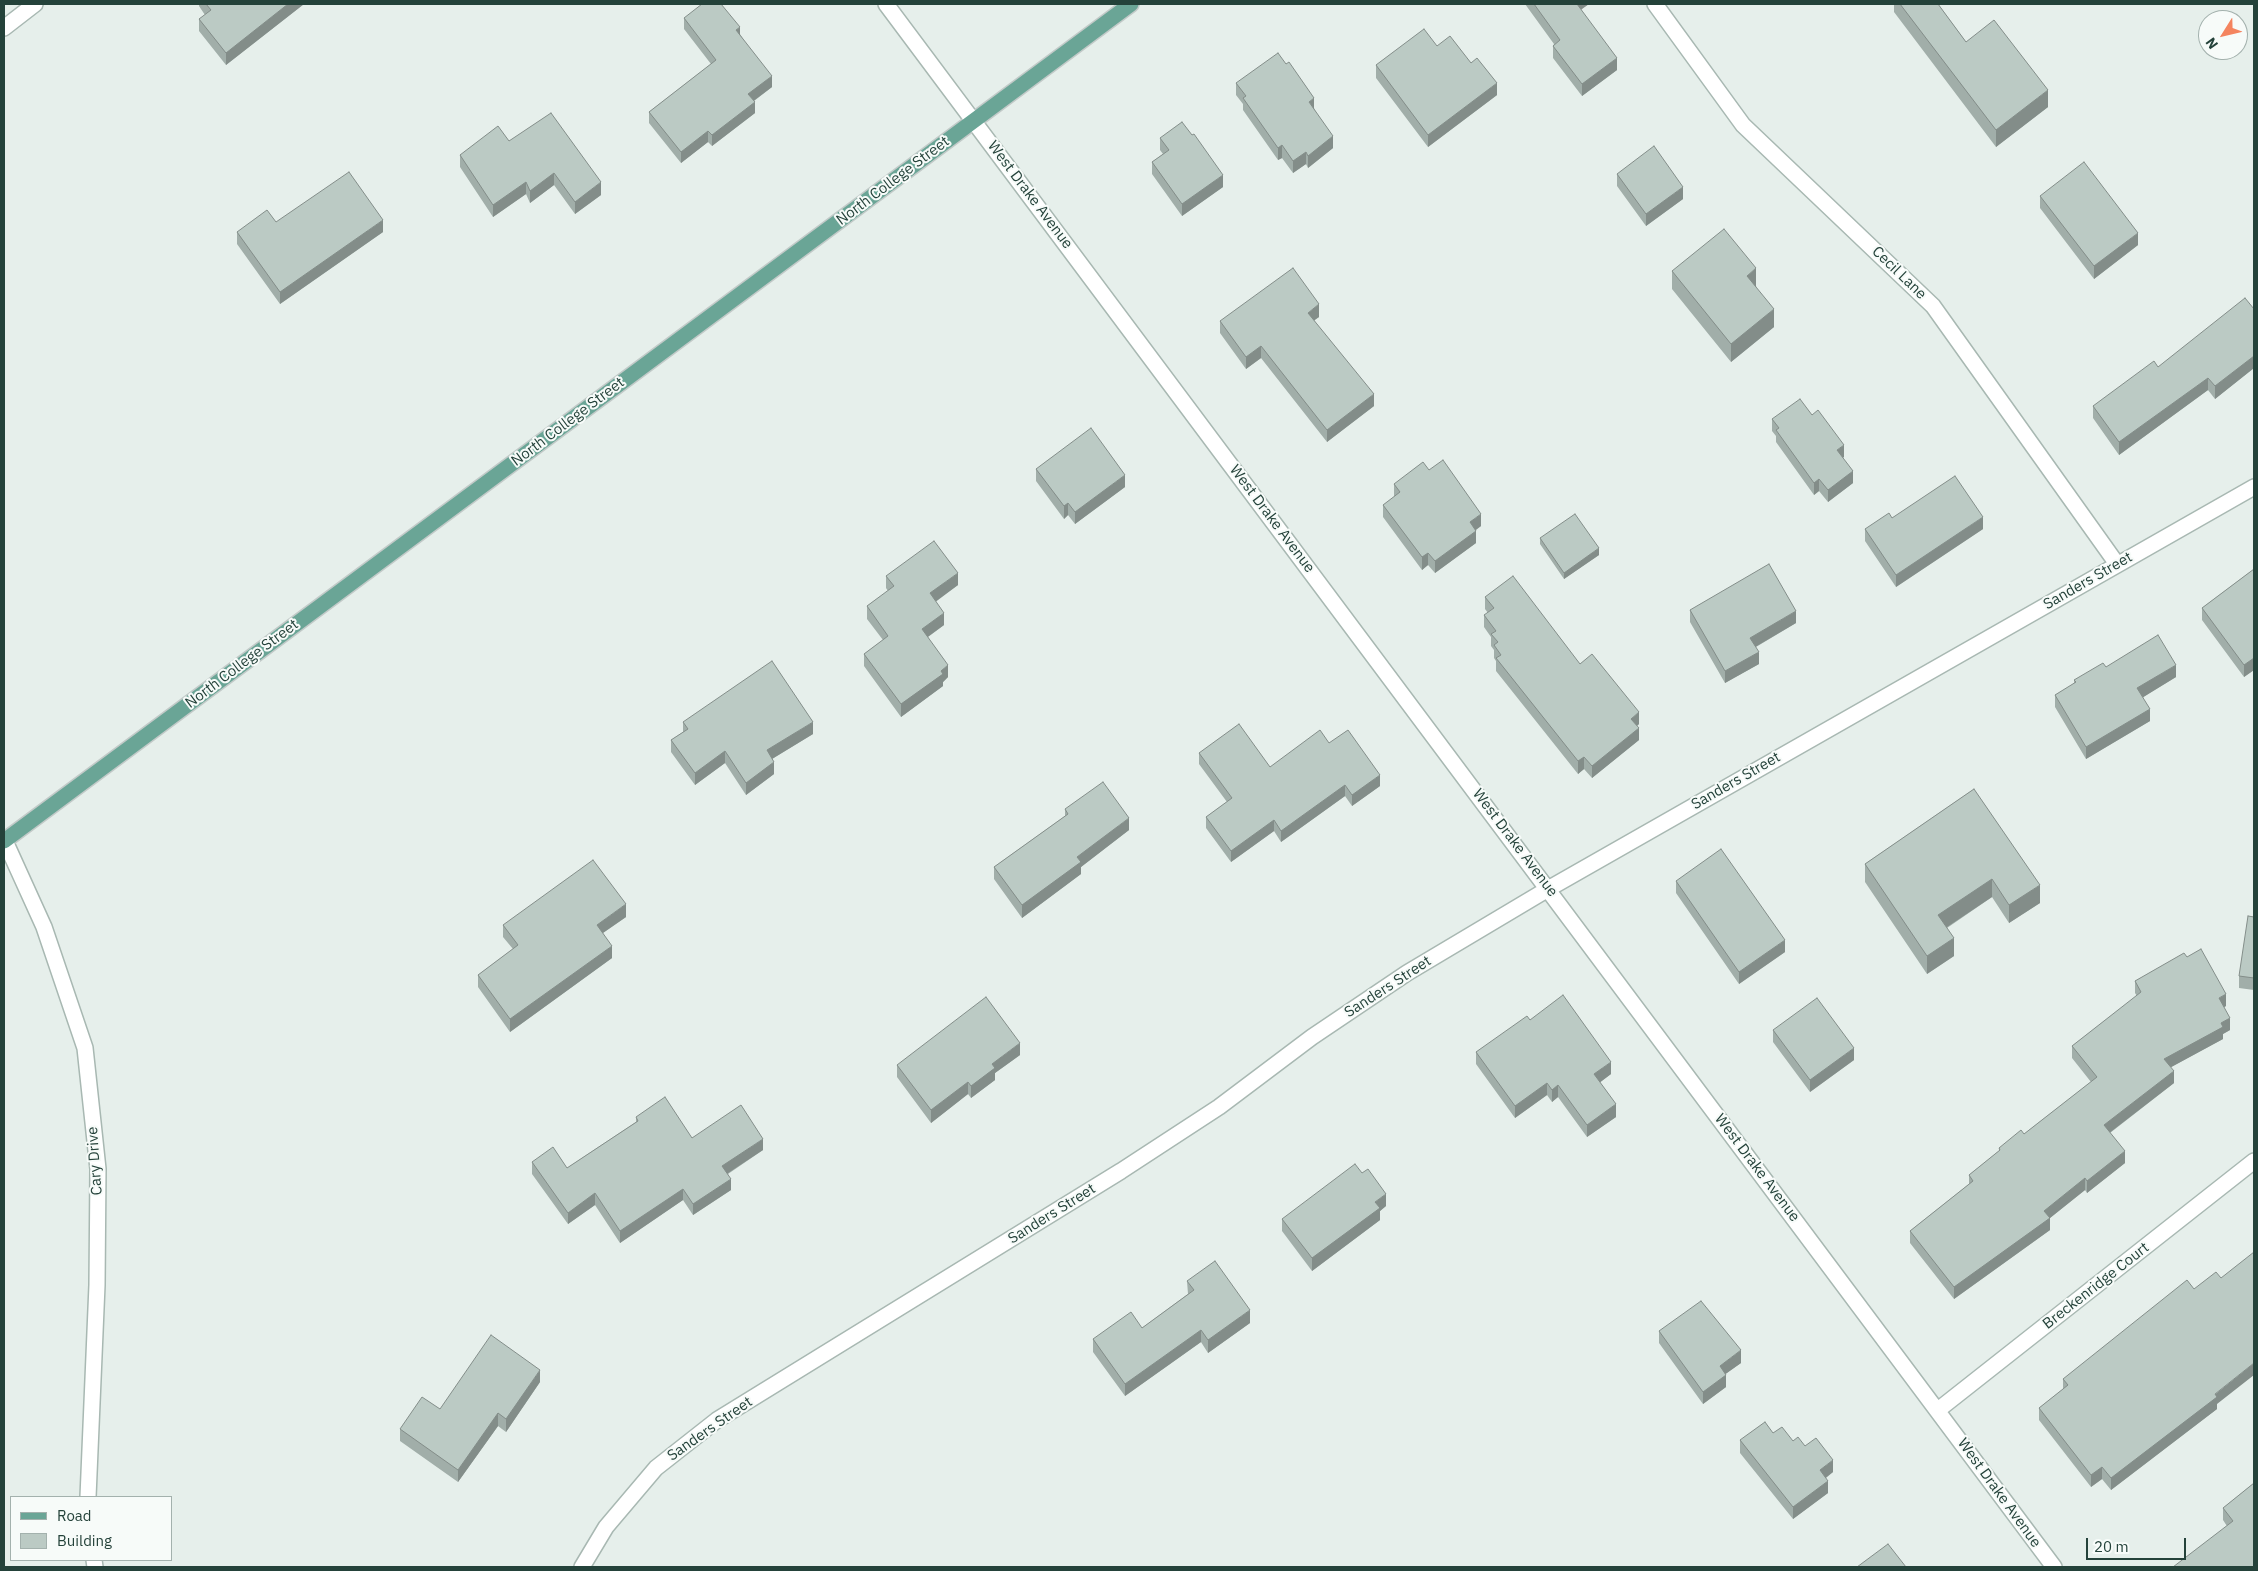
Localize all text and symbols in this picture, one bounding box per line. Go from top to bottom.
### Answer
north arrow [2198,10,2248,60]
text: N [2201,34,2222,53]
street label: North College Street [833,133,953,229]
street label: West Drake Avenue [984,138,1076,252]
street label: Cecil Lane [1868,243,1930,303]
street label: North College Street [508,374,628,470]
street label: West Drake Avenue [1226,462,1318,576]
street label: Sanders Street [2040,548,2136,614]
street label: North College Street [182,616,302,712]
street label: Sanders Street [1688,748,1784,814]
street label: West Drake Avenue [1469,786,1561,900]
street label: Sanders Street [1341,952,1435,1022]
street label: West Drake Avenue [1711,1111,1803,1225]
street label: Cary Drive [84,1126,106,1196]
street label: Sanders Street [1005,1180,1099,1248]
street label: Breckenridge Court [2039,1239,2153,1333]
street label: Sanders Street [664,1393,756,1465]
street label: West Drake Avenue [1953,1435,2045,1551]
legend [10,1496,172,1561]
text: Road [57,1506,92,1525]
scale bar [2088,1528,2188,1560]
text: Building [57,1531,112,1550]
text: 20 m [2094,1537,2129,1556]

